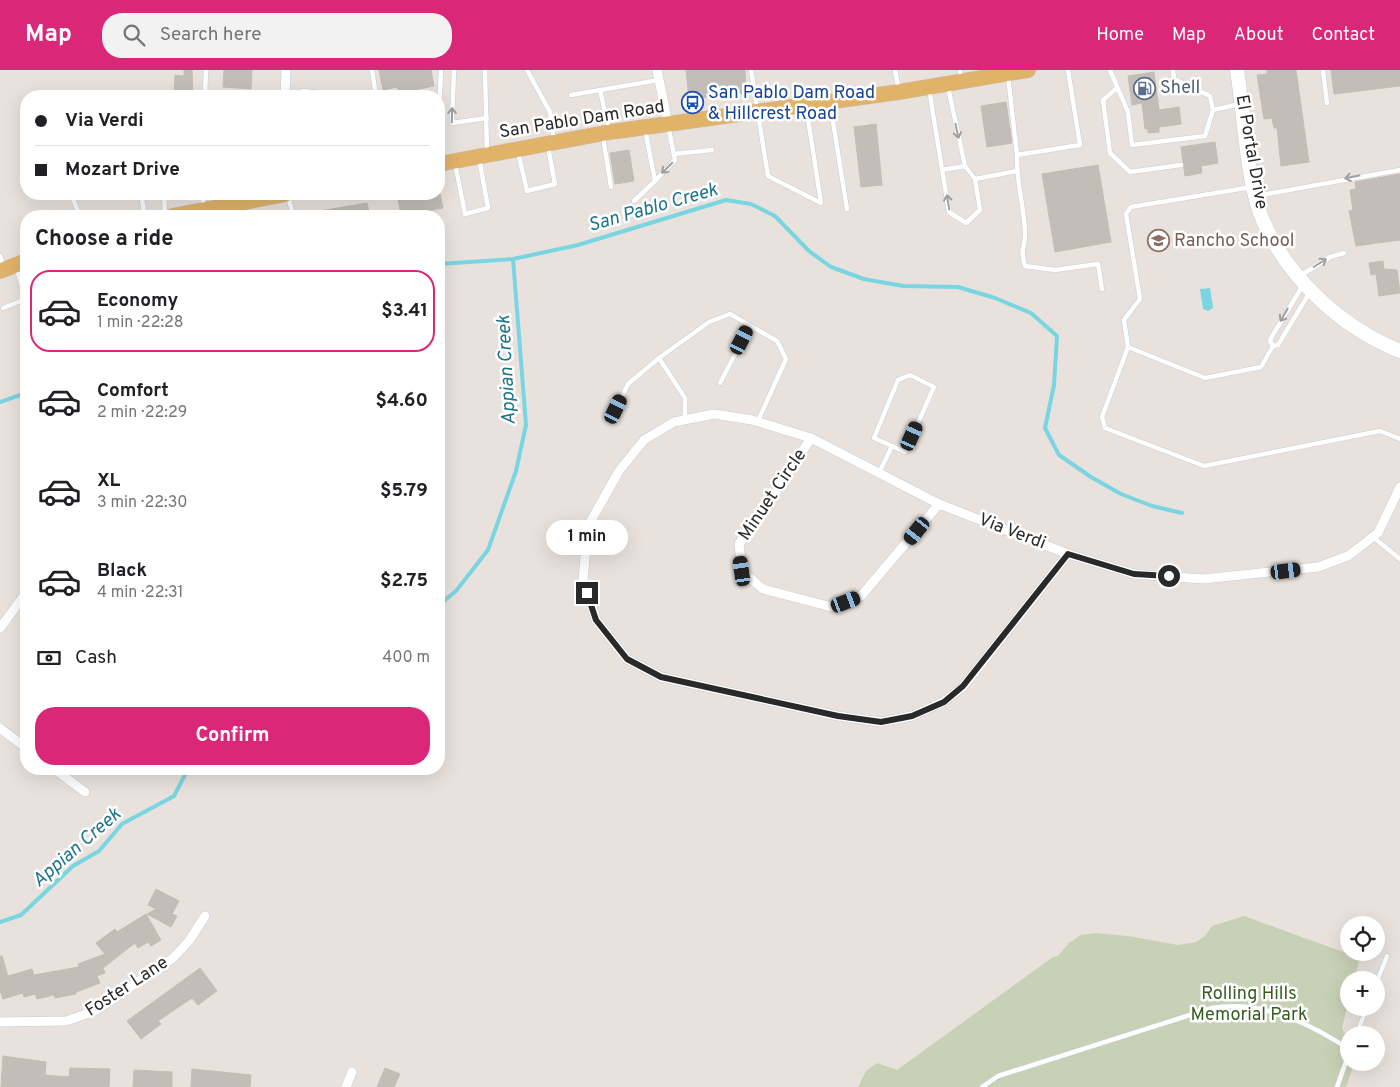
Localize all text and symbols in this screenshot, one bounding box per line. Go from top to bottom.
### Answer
search box [102,13,452,58]
text: Map [25,20,72,50]
icon: search [120,21,148,49]
text: Search here [160,23,261,47]
text: Home [1096,24,1144,47]
text: Map [1172,24,1206,47]
text: About [1234,24,1283,47]
text: Contact [1311,24,1375,47]
fuel station icon: Shell [1132,76,1156,100]
place label: Shell [1160,77,1200,100]
place label: San Pablo Dam Road & Hillcrest Road [708,82,875,126]
bus stop icon: San Pablo Dam Road & Hillcrest Road [680,91,704,115]
street label: El Portal Drive [1230,93,1272,211]
street label: San Pablo Dam Road [498,96,666,144]
one-way arrow [448,107,457,123]
text: Via Verdi [65,109,144,133]
one-way arrow [953,123,963,139]
text: Mozart Drive [65,158,180,182]
one-way arrow [661,162,673,175]
one-way arrow [1344,173,1360,183]
water label: San Pablo Creek [586,178,721,238]
one-way arrow [942,195,952,211]
text: Choose a ride [35,226,173,253]
school or university icon: Rancho School [1146,229,1170,253]
place label: Rancho School [1174,230,1295,253]
one-way arrow [1313,258,1327,268]
icon: car [37,289,82,334]
text: Economy [97,289,178,313]
text: $3.41 [381,299,428,323]
one-way arrow [1279,307,1289,321]
text: 1 min · 22:28 [97,313,184,333]
water label: Appian Creek [492,314,522,426]
car [728,323,755,357]
icon: car [37,379,82,424]
text: Comfort [97,379,169,403]
text: $4.60 [376,389,428,413]
car [602,392,629,426]
text: 2 min · 22:29 [97,403,187,423]
car [899,419,924,453]
street label: Minuet Circle [734,445,812,545]
icon: car [37,469,82,514]
text: XL [97,469,120,493]
text: $5.79 [380,479,428,503]
text: 3 min · 22:30 [97,493,187,513]
street label: Via Verdi [975,509,1049,555]
car [901,515,932,547]
callout: 1 min [546,520,628,556]
text: 1 min [568,527,606,547]
car [732,555,751,587]
icon: car [37,559,82,604]
text: Black [97,559,147,583]
car [1270,562,1301,580]
route start [1158,565,1180,587]
text: $2.75 [380,569,428,593]
route end [576,582,598,604]
text: 4 min · 22:31 [97,583,184,603]
car [829,590,862,614]
icon: cash [35,644,63,672]
text: Cash [75,646,117,670]
text: 400 m [382,648,430,668]
button: Confirm [35,707,430,765]
water label: Appian Creek [28,803,127,893]
map controls [1340,916,1385,1071]
button: locate [1340,916,1385,961]
street label: Foster Lane [81,952,173,1022]
button: + [1340,971,1385,1016]
park label: Rolling Hills Memorial Park [1191,983,1307,1027]
button: − [1340,1026,1385,1071]

